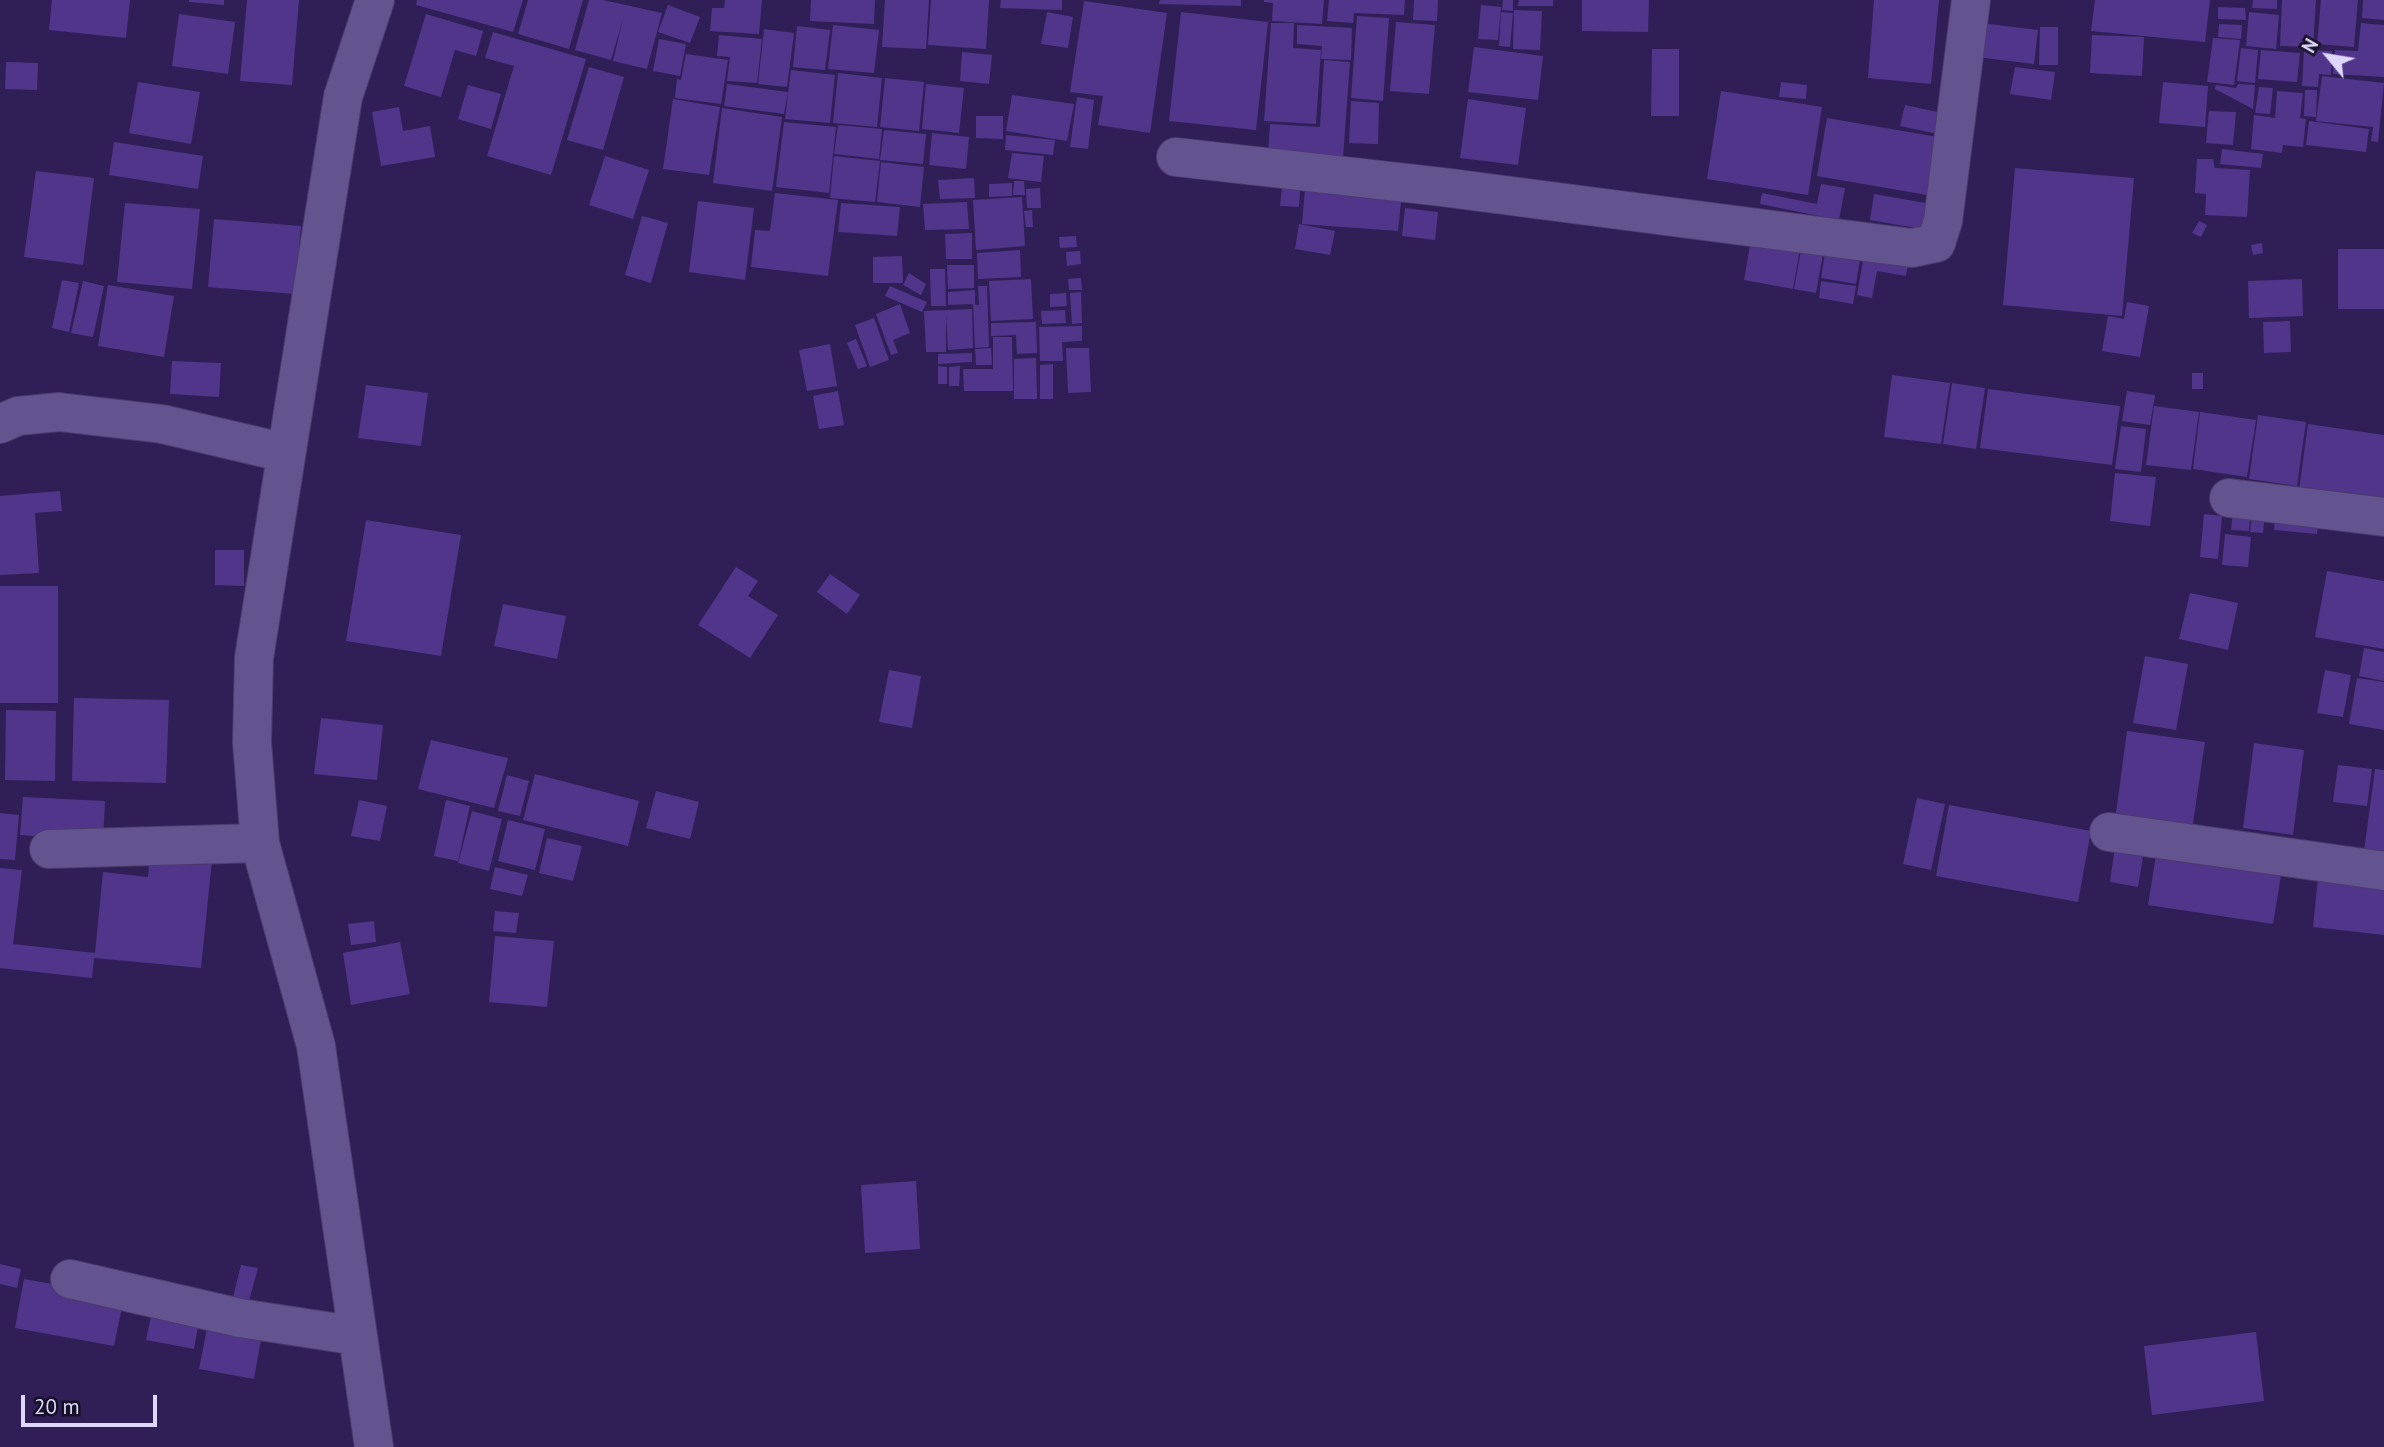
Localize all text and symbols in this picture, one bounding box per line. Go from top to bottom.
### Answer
north arrow [2293,21,2363,91]
text: N [2296,34,2323,57]
scale bar [24,1380,161,1424]
text: 20 m [34,1393,80,1420]

